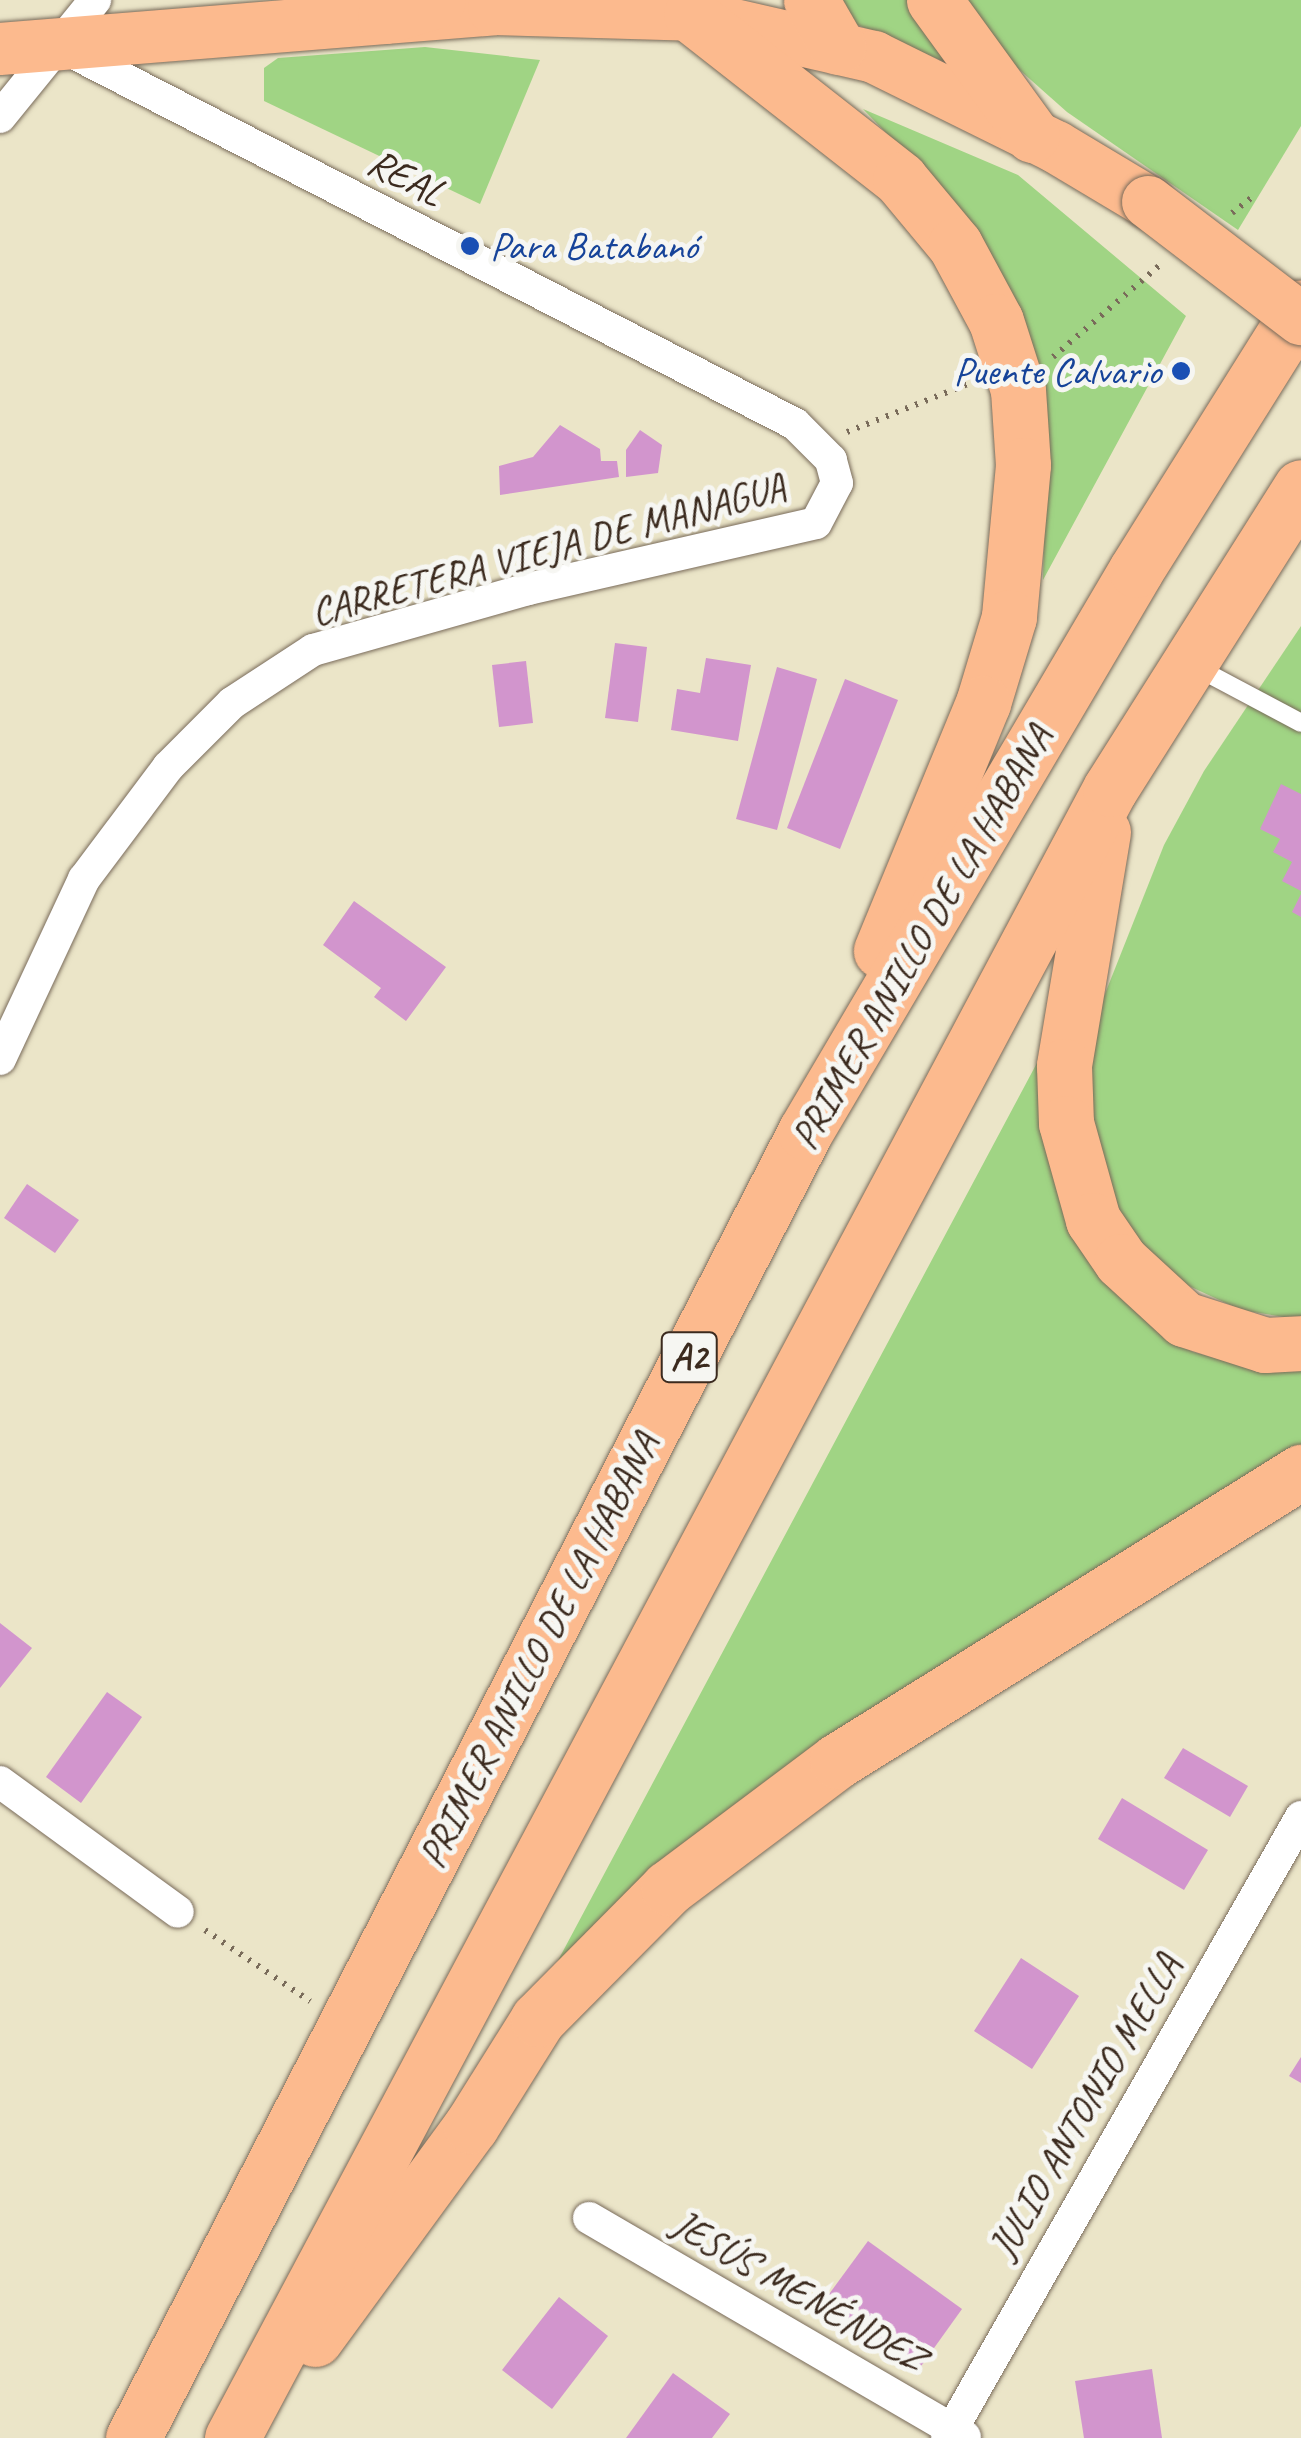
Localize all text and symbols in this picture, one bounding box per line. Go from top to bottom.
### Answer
street label: REAL [360,138,452,216]
place label: Para Batabanó [490,222,698,270]
marker: Para Batabanó [459,235,481,257]
place label: Puente Calvario [954,347,1161,395]
marker: Puente Calvario [1170,360,1192,382]
street label: CARRETERA VIEJA DE MANAGUA [305,462,791,636]
street label: PRIMER ANILLO DE LA HABANA [780,717,1062,1157]
road number: A2 [659,1324,719,1390]
street label: PRIMER ANILLO DE LA HABANA [407,1425,669,1875]
street label: JULIO ANTONIO MELLA [978,1944,1192,2268]
street label: JESÚS MENÉNDEZ [664,2199,934,2383]

